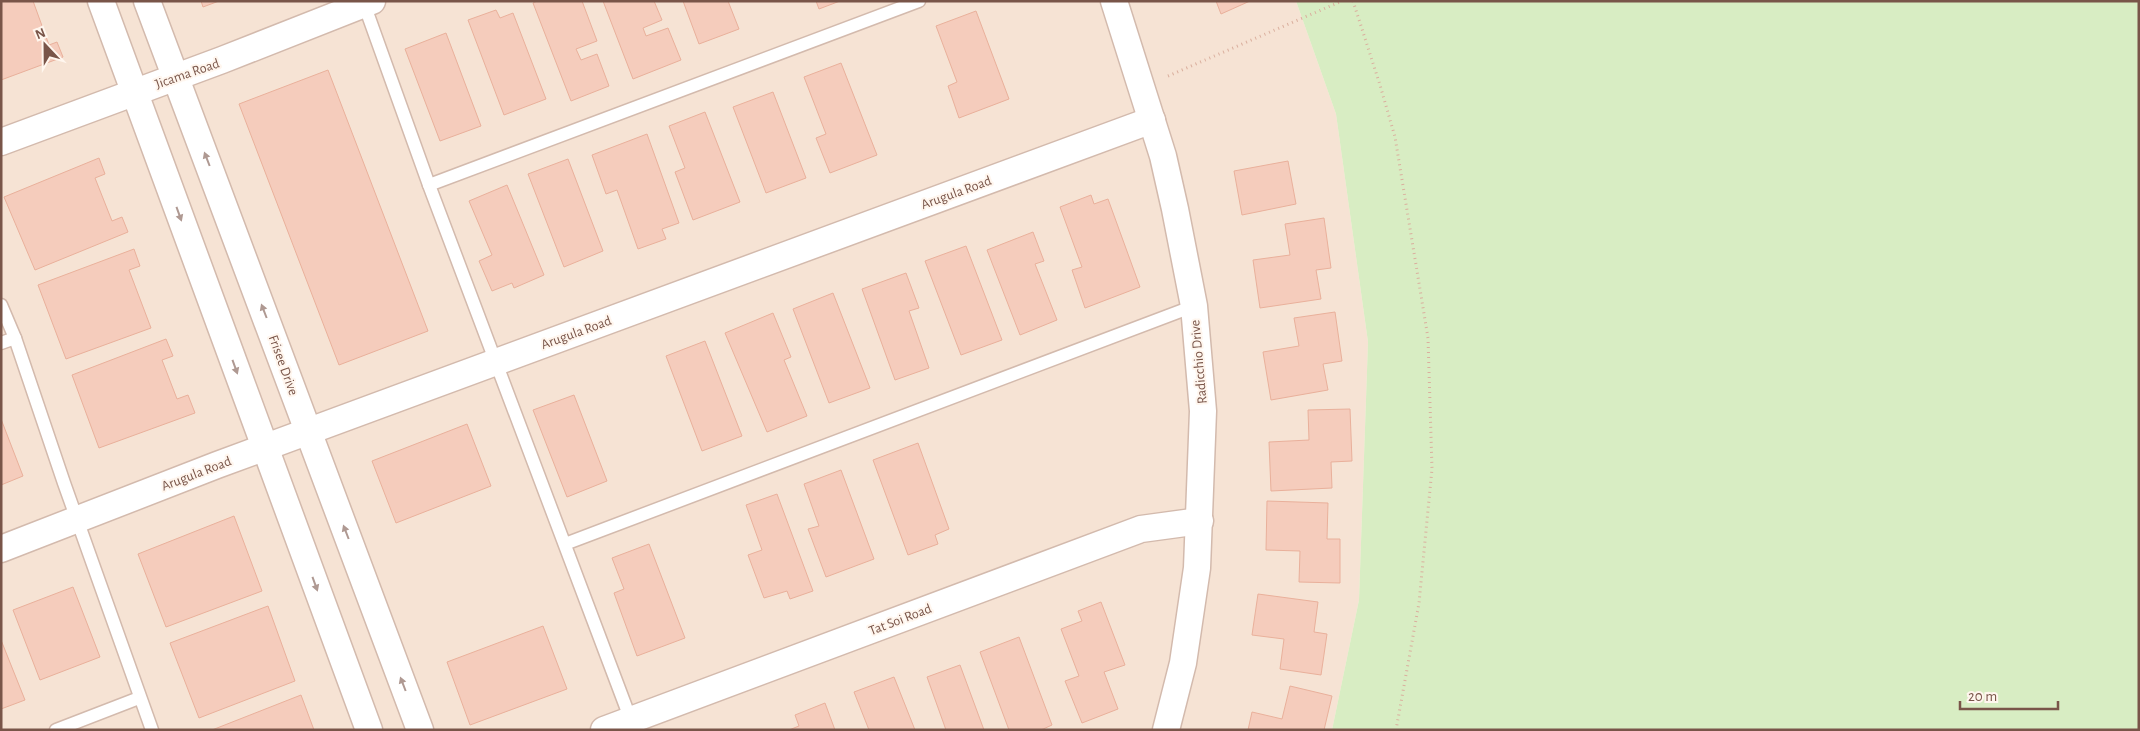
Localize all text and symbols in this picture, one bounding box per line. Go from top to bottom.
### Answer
north arrow [20,20,70,70]
text: N [33,26,48,42]
street label: Jicama Road [153,56,221,91]
one-way arrow [202,152,210,166]
street label: Arugula Road [919,174,993,212]
one-way arrow [175,207,183,222]
one-way arrow [260,303,268,318]
street label: Arugula Road [539,314,613,352]
street label: Radicchio Drive [1188,319,1210,405]
street label: Frisee Drive [266,333,300,397]
one-way arrow [232,359,239,374]
street label: Arugula Road [159,454,233,494]
one-way arrow [342,524,350,539]
one-way arrow [312,576,319,591]
street label: Tat Soi Road [867,602,934,638]
one-way arrow [399,676,407,691]
scale bar [1960,678,2058,710]
text: 20 m [1968,689,1997,704]

